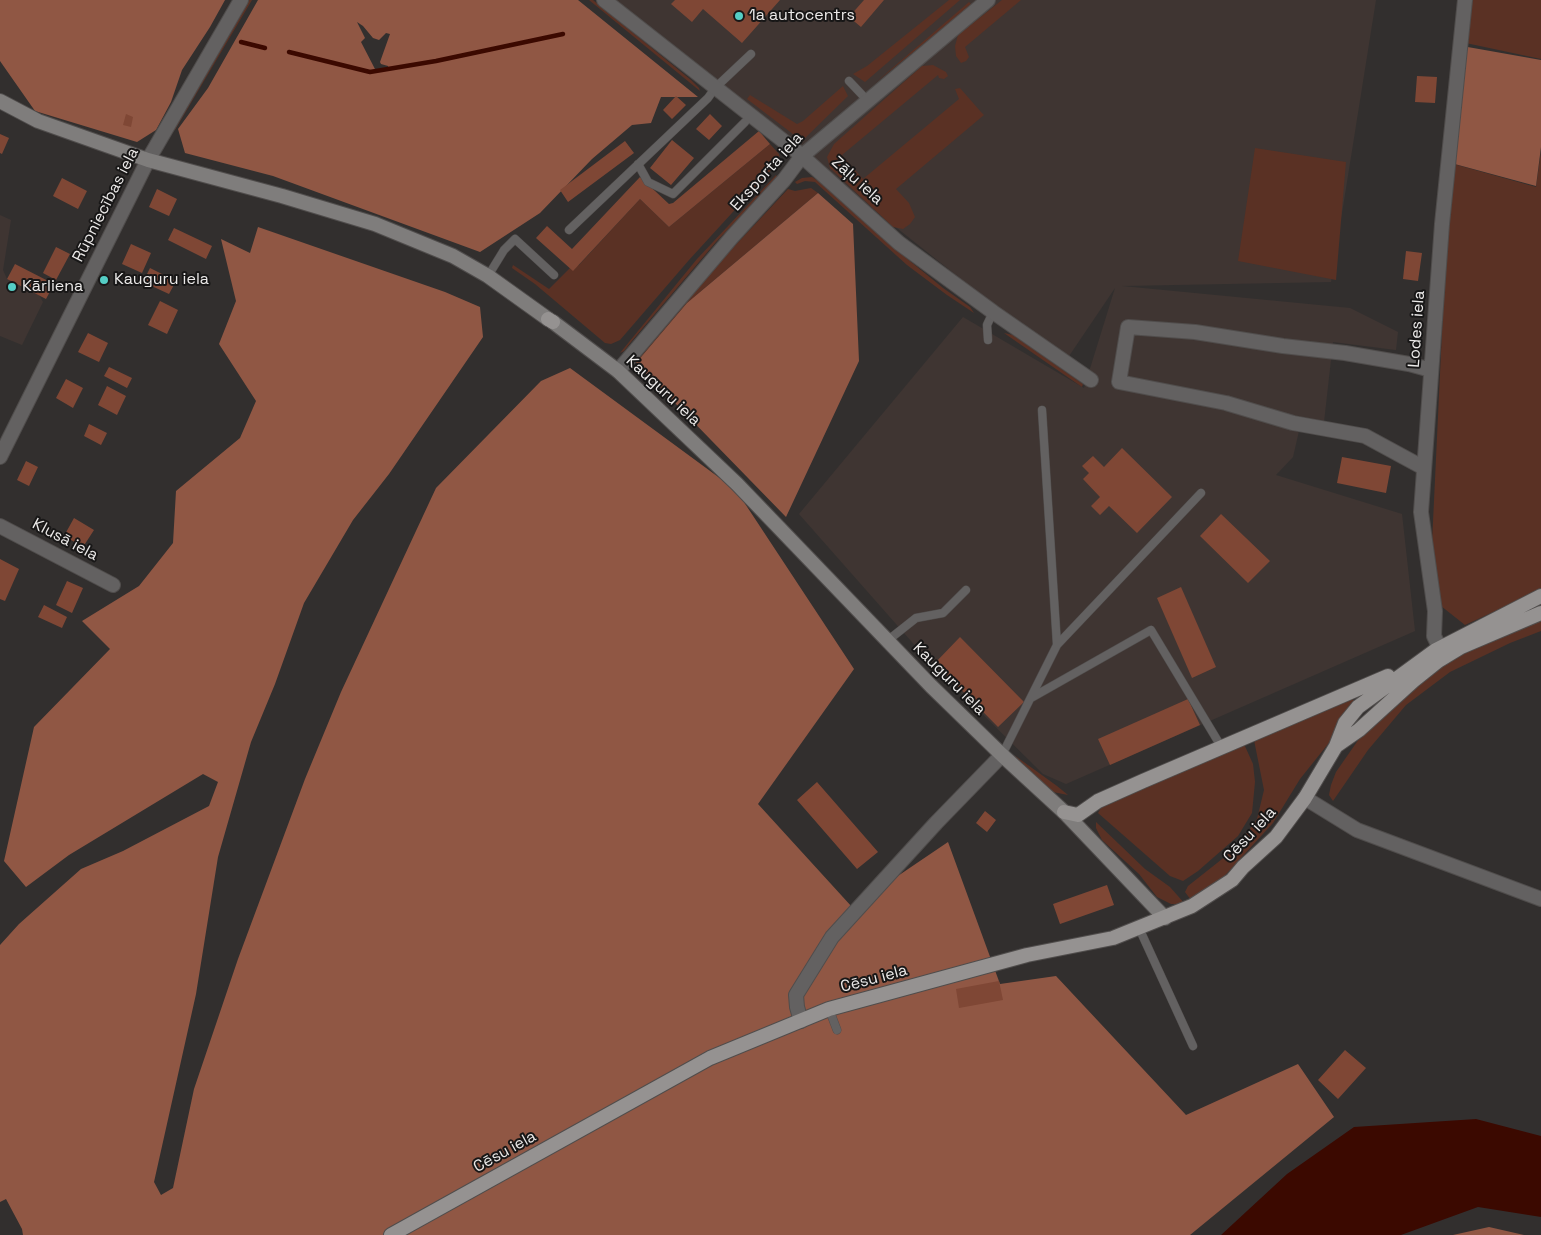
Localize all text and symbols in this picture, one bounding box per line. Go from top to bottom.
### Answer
place label: 1a autocentrs [749,6,855,26]
marker: 1a autocentrs [733,10,745,22]
street label: Eksporta iela [727,129,807,215]
street label: Rūpniecības iela [69,145,143,265]
street label: Zāļu iela [827,153,887,209]
place label: Kauguru iela [114,270,209,290]
marker: Kauguru iela [98,274,110,286]
place label: Kārliena [22,277,83,297]
marker: Kārliena [6,281,18,293]
street label: Lodes iela [1405,290,1429,368]
street label: Kauguru iela [622,352,704,430]
street label: Klusā iela [29,515,101,565]
street label: Kauguru iela [909,639,989,719]
street label: Cēsu iela [1220,803,1280,867]
street label: Cēsu iela [838,961,910,997]
street label: Cēsu iela [470,1127,540,1177]

